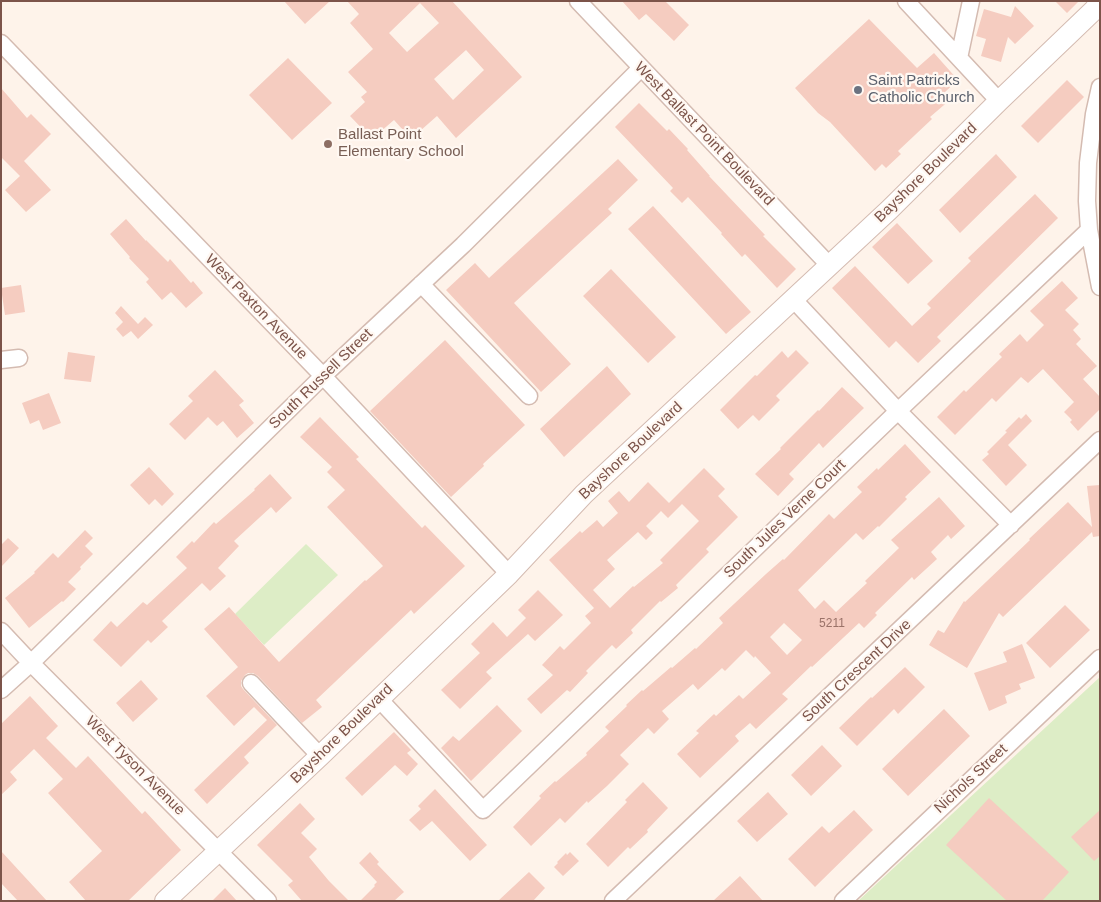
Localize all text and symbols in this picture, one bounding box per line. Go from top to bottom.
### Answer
street label: West Ballast Point Boulevard [630,58,778,210]
place label: Saint Patricks Catholic Church [868,72,975,107]
marker: Saint Patricks Catholic Church [852,84,864,96]
street label: Bayshore Boulevard [871,120,981,226]
place label: Ballast Point Elementary School [338,126,464,161]
marker: Ballast Point Elementary School [322,138,334,150]
street label: West Paxton Avenue [201,251,311,363]
street label: South Russell Street [266,325,376,433]
street label: Bayshore Boulevard [575,398,687,504]
street label: South Jules Verne Court [720,456,850,582]
street label: South Crescent Drive [799,616,915,726]
house number: 5211 [819,617,845,631]
street label: Bayshore Boulevard [287,681,397,787]
street label: West Tyson Avenue [82,713,188,819]
street label: Nichols Street [931,741,1011,817]

